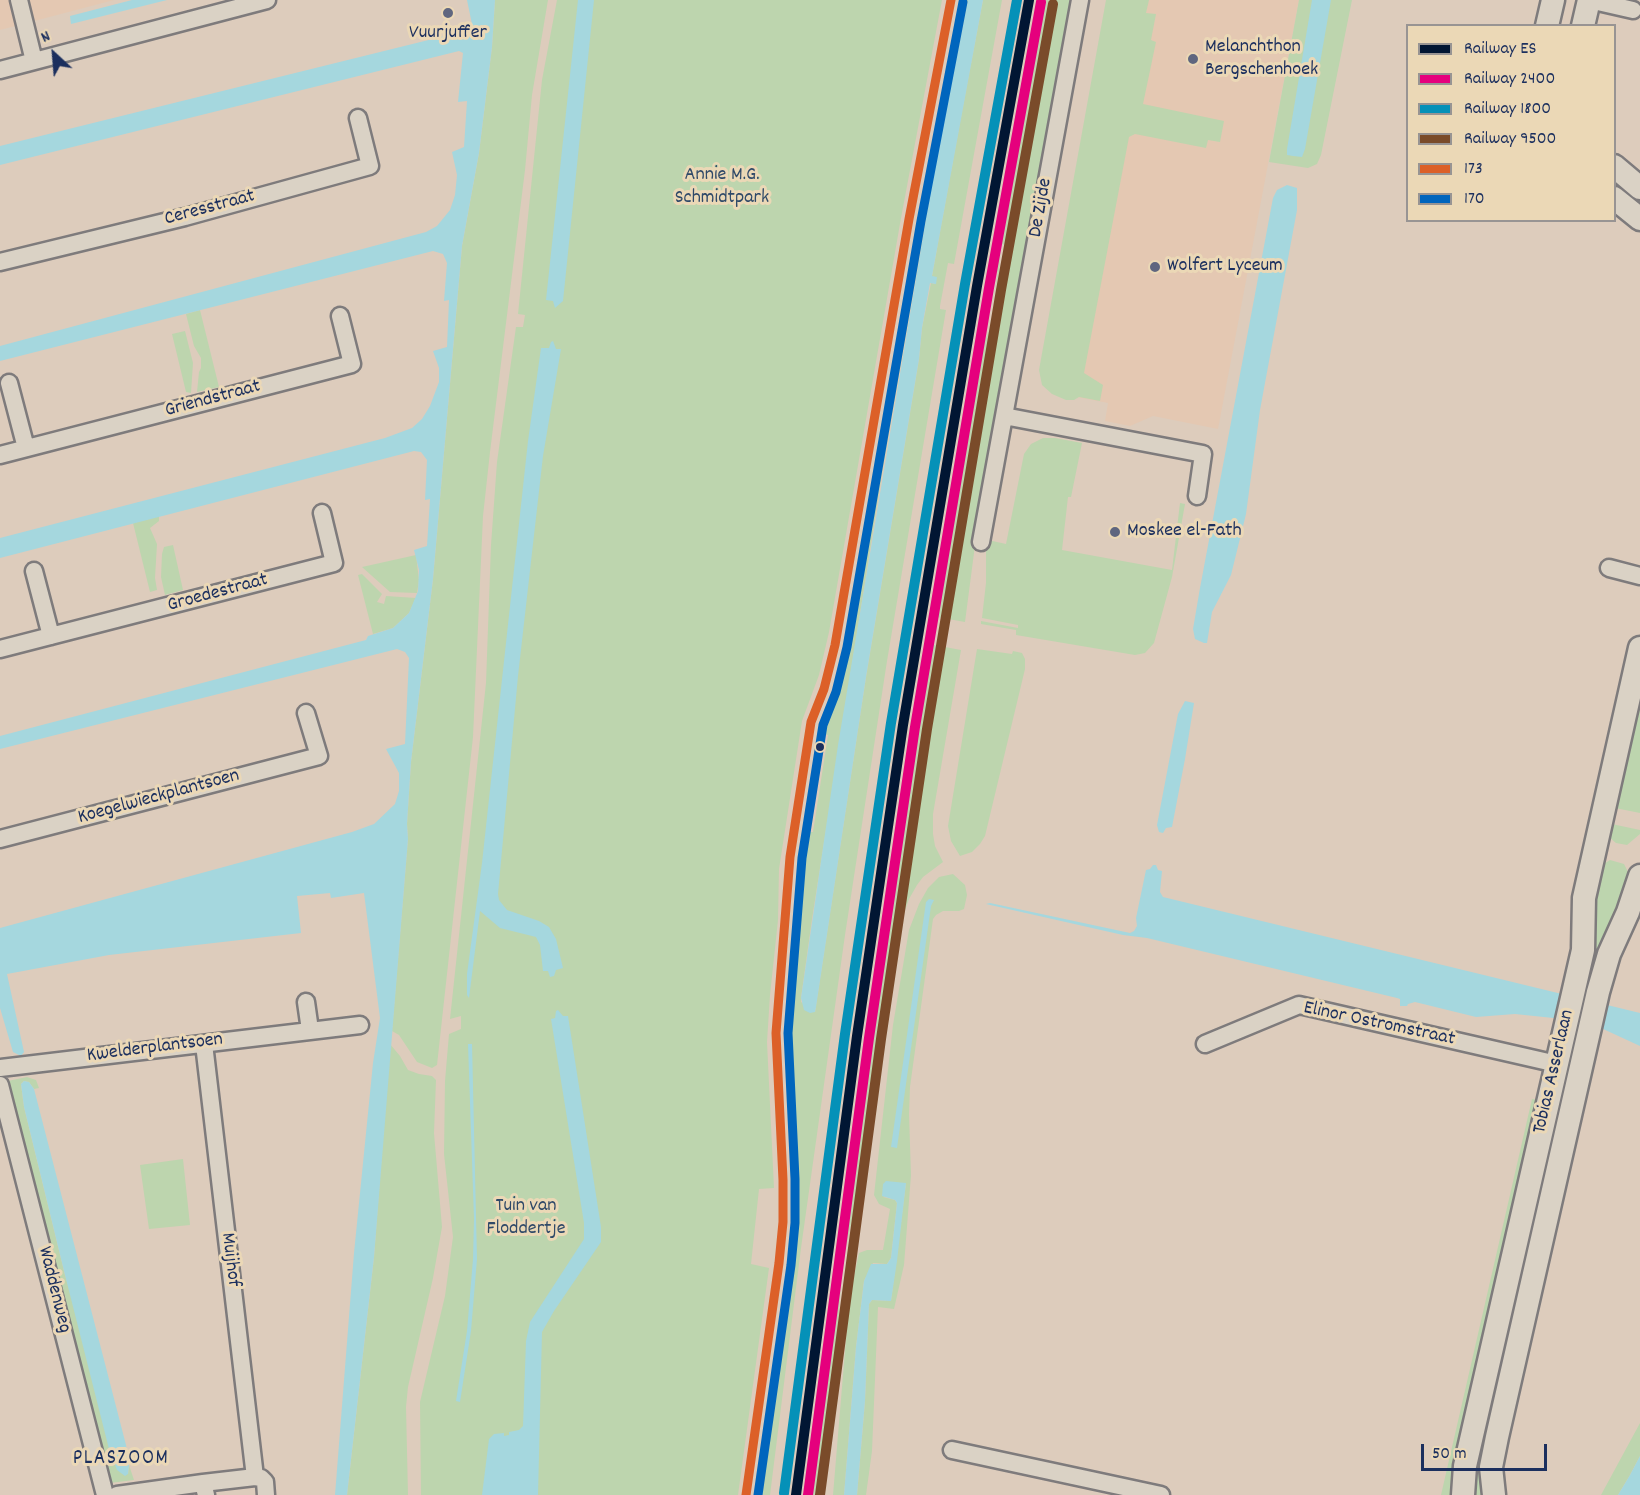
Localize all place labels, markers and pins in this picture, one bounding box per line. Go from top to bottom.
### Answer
marker: Vuurjuffer [441,6,455,20]
place label: Vuurjuffer [409,22,487,46]
place label: Melanchthon Bergschenhoek [1205,36,1318,83]
marker: Melanchthon Bergschenhoek [1186,52,1200,66]
place label: Wolfert Lyceum [1167,255,1283,279]
marker: Wolfert Lyceum [1148,260,1162,274]
place label: Moskee el-Fath [1127,520,1242,544]
marker: Moskee el-Fath [1108,525,1122,539]
unlabelled marker [814,741,826,753]

